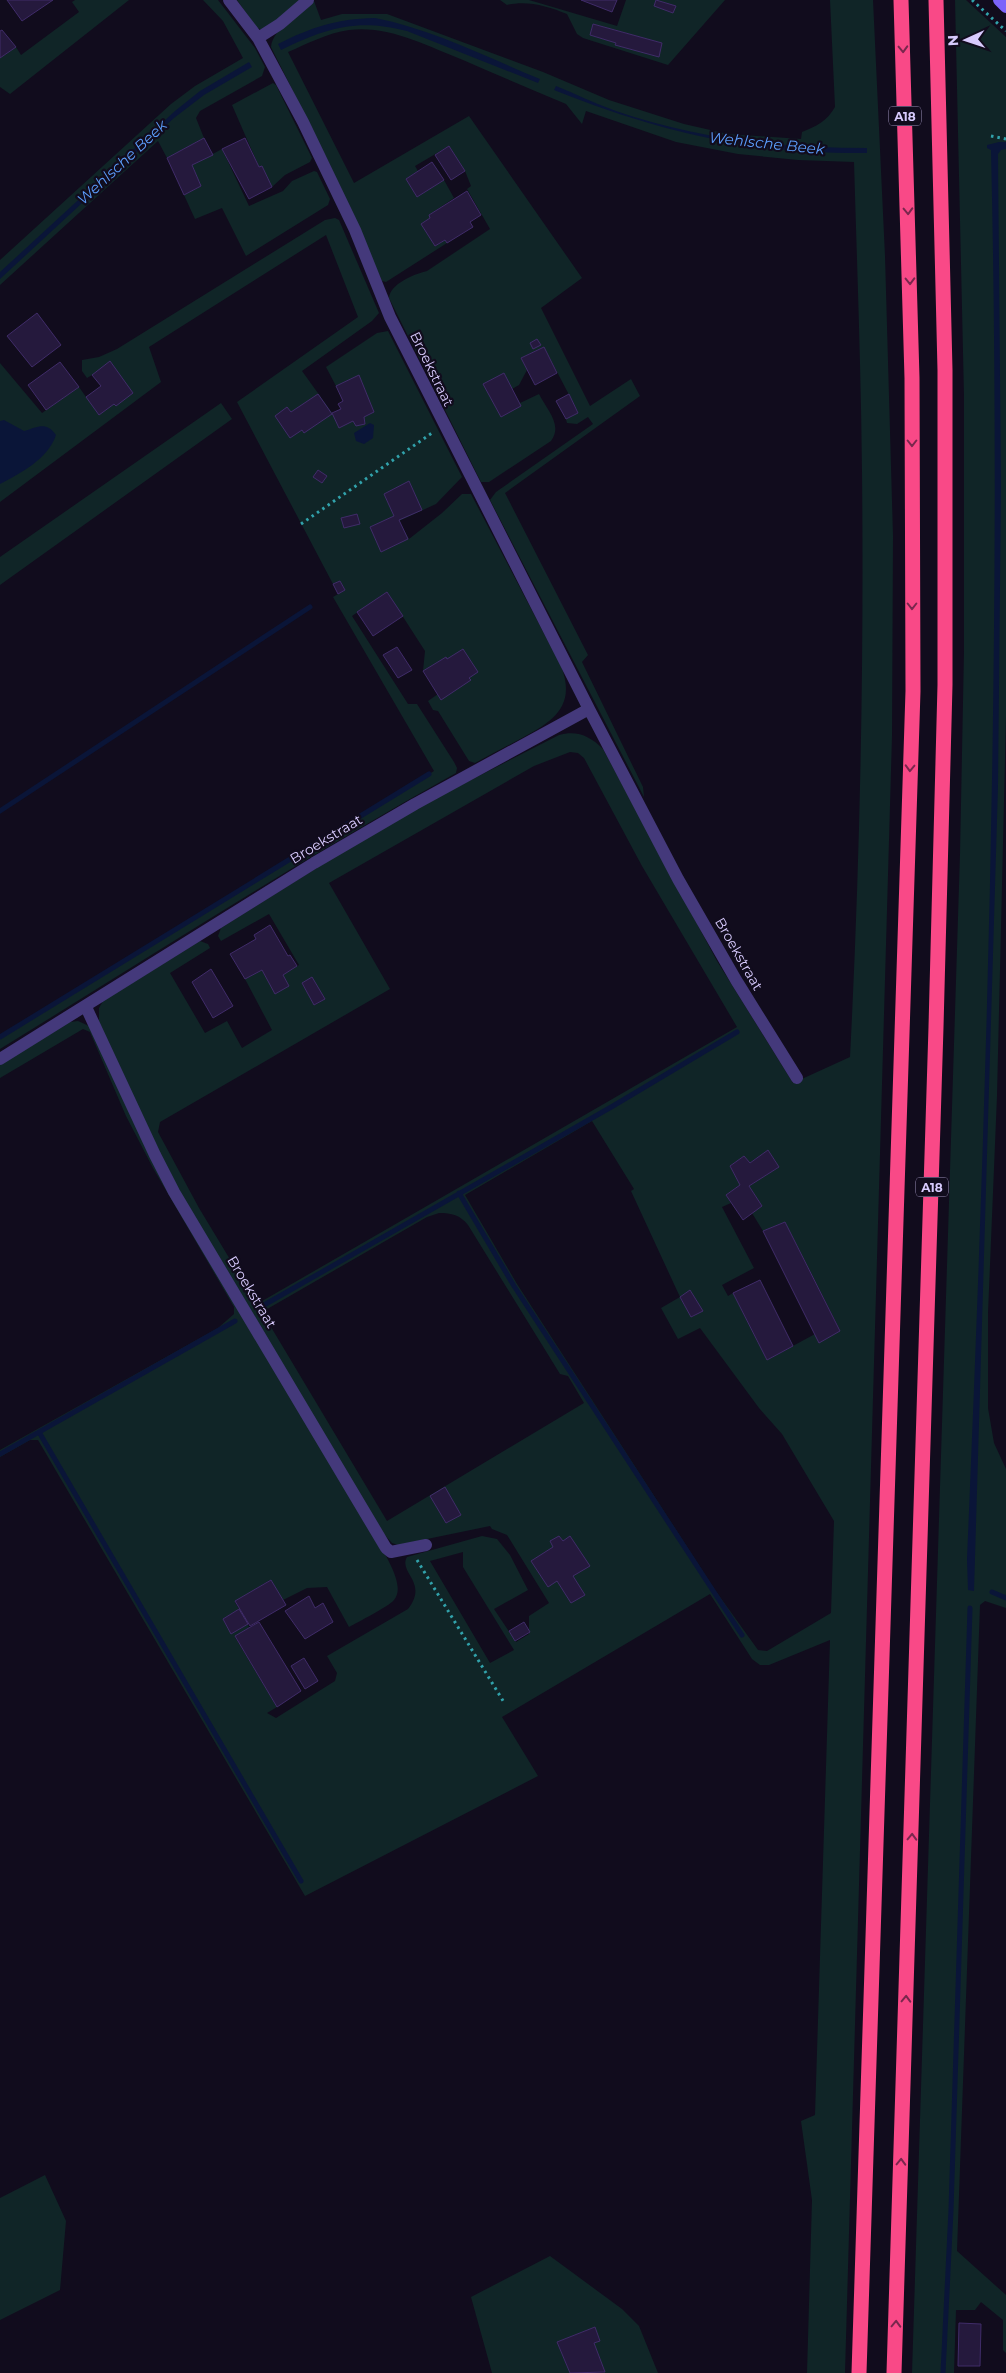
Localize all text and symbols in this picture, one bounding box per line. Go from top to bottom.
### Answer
north arrow [941,15,991,65]
text: N [944,35,962,47]
one-way arrow [897,45,908,53]
road number: A18 [889,106,921,125]
water label: Wehlsche Beek [73,115,172,208]
water label: Wehlsche Beek [708,127,827,159]
one-way arrow [903,208,913,215]
one-way arrow [905,278,915,285]
street label: Broekstraat [406,329,458,410]
one-way arrow [907,440,917,448]
one-way arrow [907,602,917,610]
one-way arrow [905,765,916,773]
street label: Broekstraat [287,810,366,868]
street label: Broekstraat [711,914,767,994]
road number: A18 [916,1178,948,1196]
street label: Broekstraat [223,1253,281,1332]
one-way arrow [906,1833,917,1841]
one-way arrow [901,1995,911,2003]
one-way arrow [896,2158,906,2166]
one-way arrow [890,2320,901,2328]

